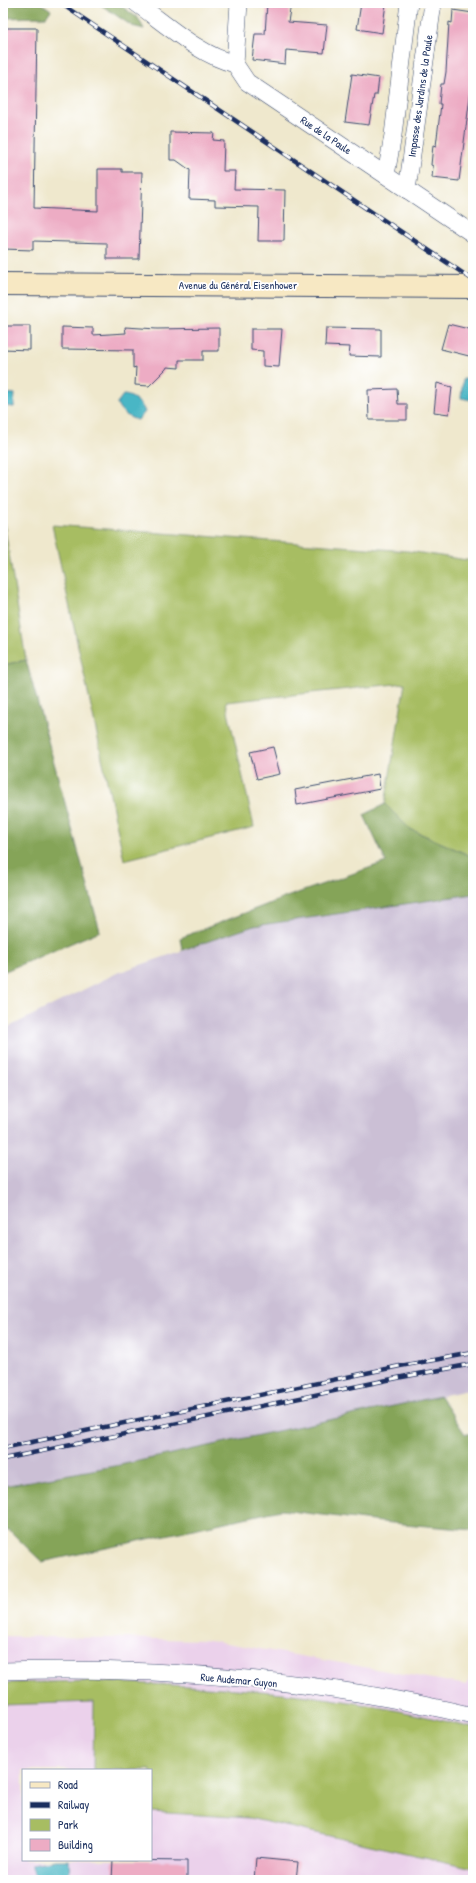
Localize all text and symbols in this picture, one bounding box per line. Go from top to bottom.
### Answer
street label: Impasse des Jardins de la Paule [404,33,436,158]
street label: Rue de la Paule [298,113,355,158]
street label: Avenue du Général Eisenhower [179,278,298,292]
street label: Rue Audemar Guyon [200,1670,278,1690]
legend [22,1769,152,1861]
text: Road [58,1776,78,1793]
text: Railway [58,1796,89,1813]
text: Park [58,1816,78,1833]
text: Building [58,1836,93,1853]

